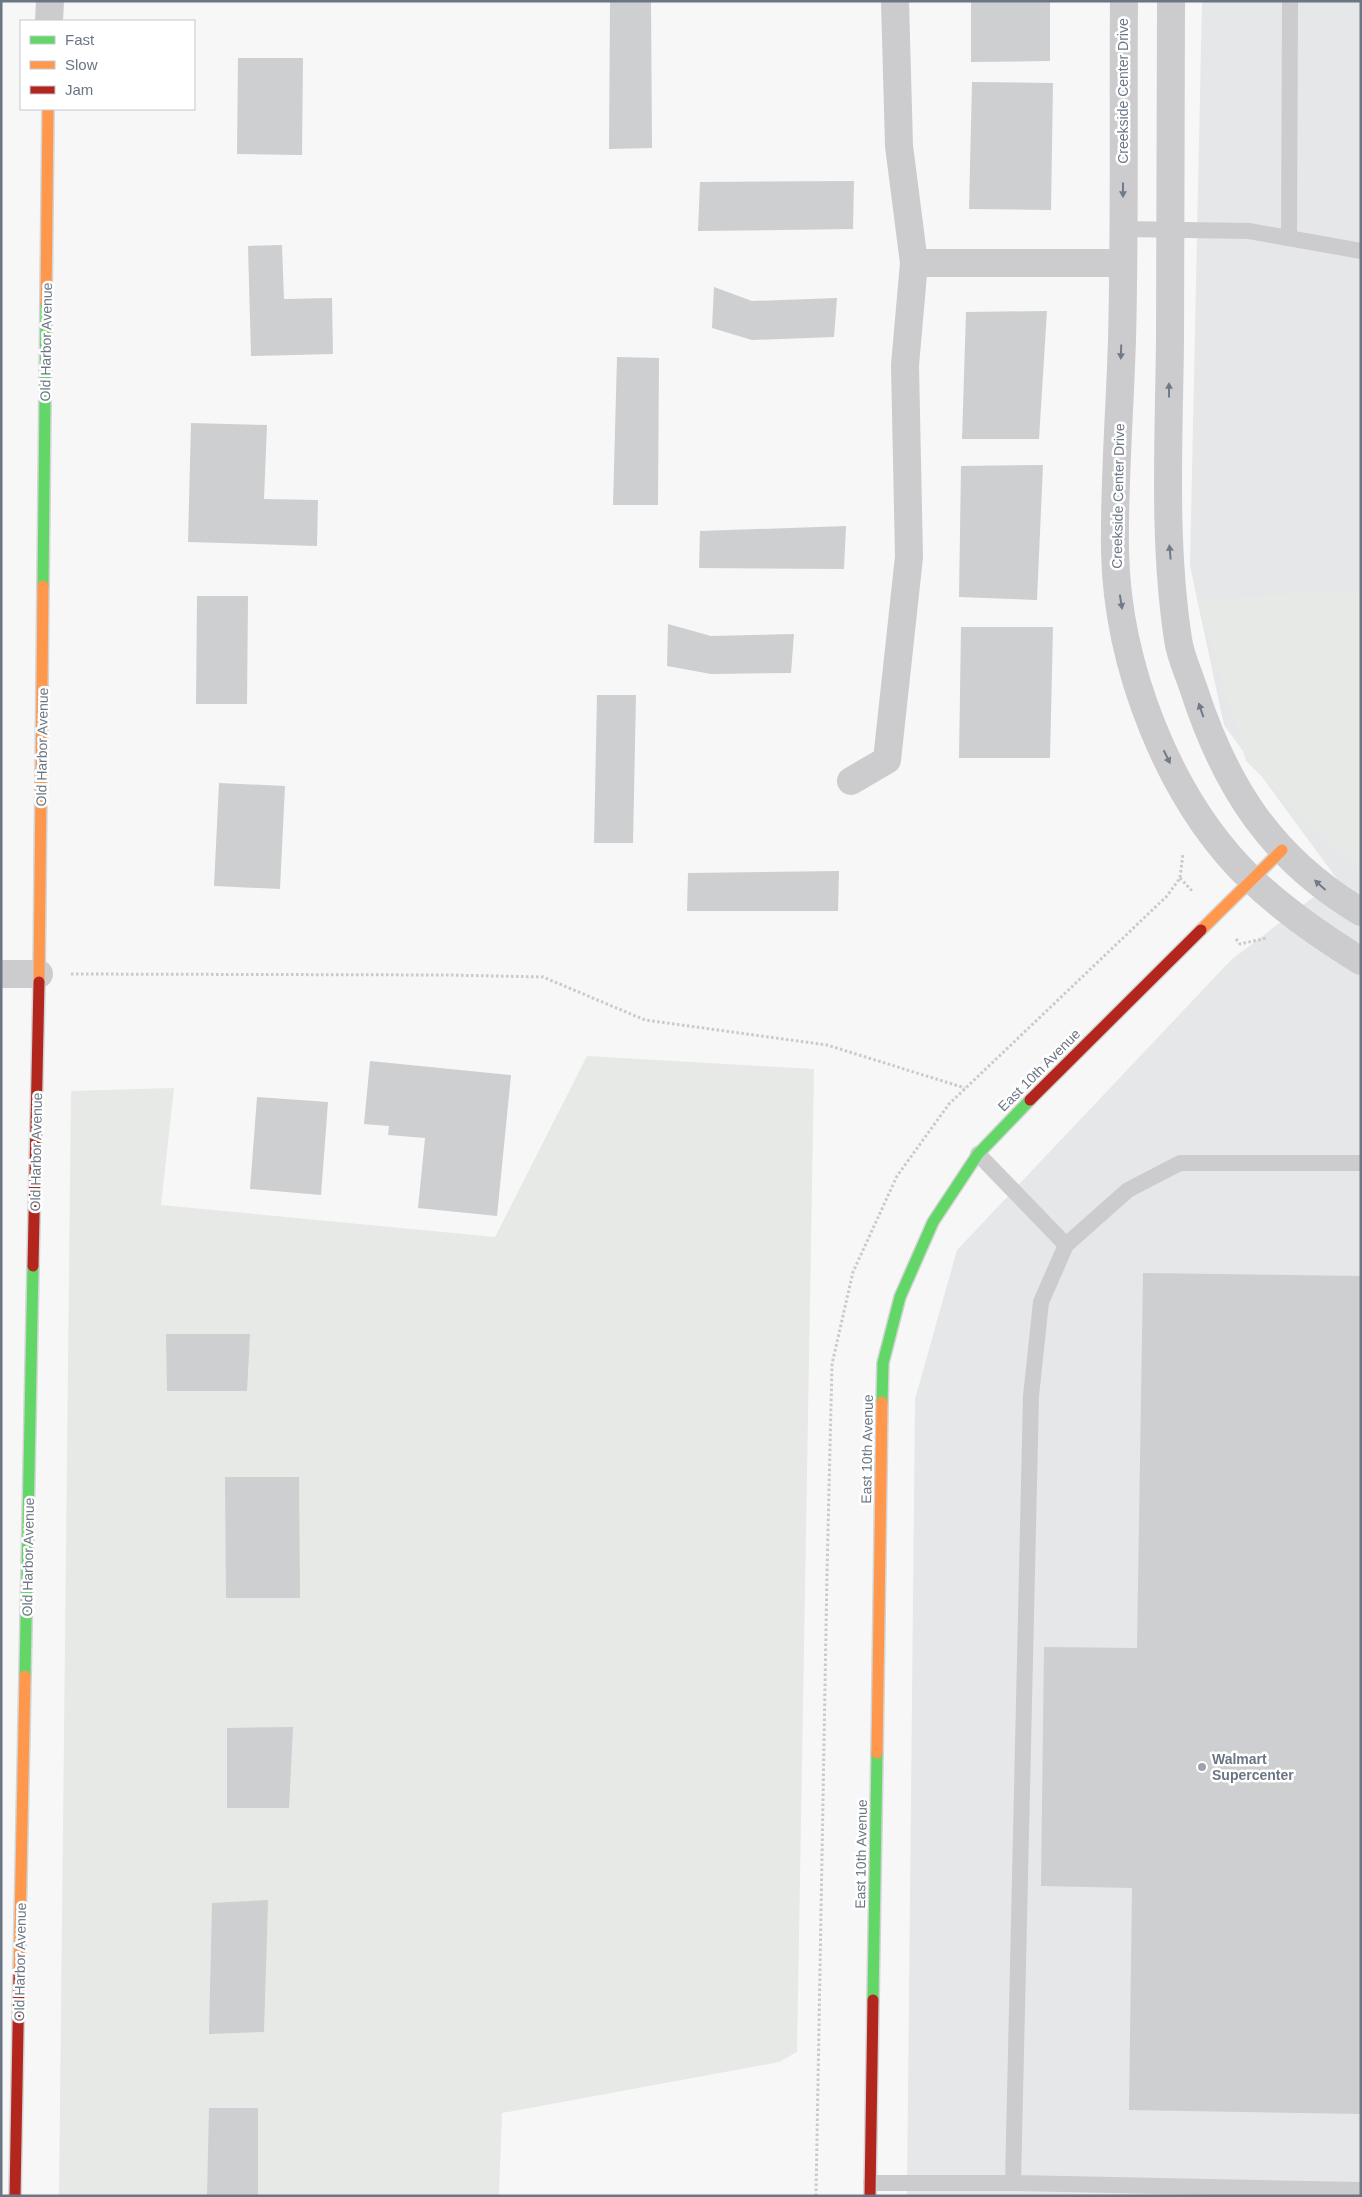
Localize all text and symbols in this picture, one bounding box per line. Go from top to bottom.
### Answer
street label: Creekside Center Drive [1115,18,1131,164]
legend [20,20,195,110]
text: Fast [65,31,95,48]
text: Slow [65,56,98,73]
text: Jam [65,81,93,98]
one-way arrow [1119,182,1127,198]
street label: Old Harbor Avenue [37,282,55,402]
one-way arrow [1117,345,1125,361]
one-way arrow [1165,381,1173,397]
street label: Creekside Center Drive [1109,423,1127,569]
one-way arrow [1166,544,1174,560]
one-way arrow [1117,594,1125,610]
street label: Old Harbor Avenue [33,687,51,807]
one-way arrow [1197,703,1204,718]
one-way arrow [1163,750,1171,764]
one-way arrow [1315,879,1327,891]
street label: East 10th Avenue [995,1025,1084,1114]
street label: Old Harbor Avenue [27,1092,45,1212]
street label: East 10th Avenue [858,1394,876,1504]
street label: Old Harbor Avenue [19,1497,37,1617]
place label: Walmart Supercenter [1212,1751,1294,1783]
marker: Walmart Supercenter [1196,1761,1208,1773]
street label: East 10th Avenue [852,1799,870,1909]
street label: Old Harbor Avenue [11,1902,29,2022]

